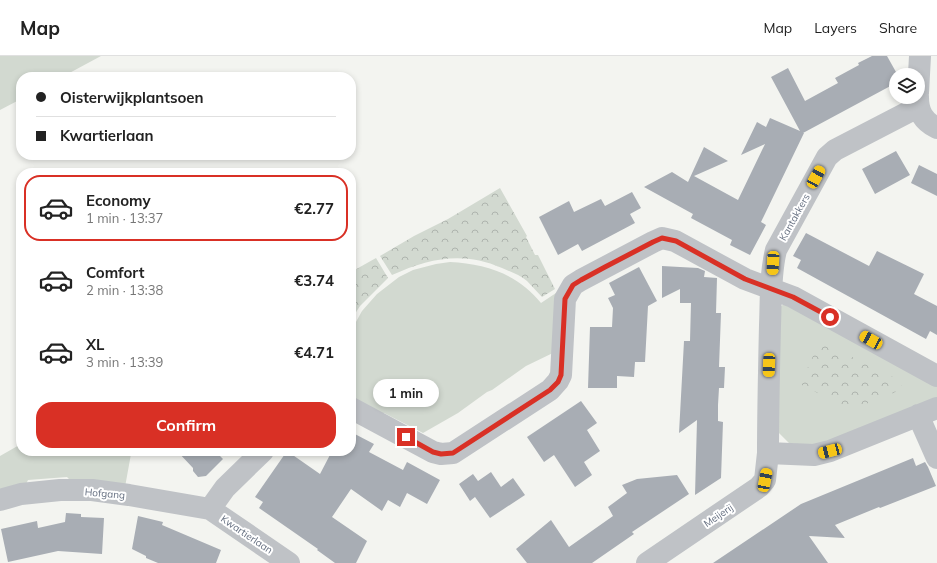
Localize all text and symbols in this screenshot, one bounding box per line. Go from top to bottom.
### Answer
text: Map [20,16,60,40]
text: Map [763,19,792,37]
text: Layers [814,19,857,37]
text: Share [879,19,917,37]
map controls [889,68,925,104]
button: layers [889,68,925,104]
text: Oisterwijkplantsoen [60,88,204,107]
text: Kwartierlaan [60,126,154,145]
car [805,164,827,190]
icon: car [38,190,74,226]
text: Economy [86,191,151,210]
street label: Kantakkers [776,191,813,243]
text: €2.77 [294,199,334,218]
text: 1 min · 13:37 [86,210,163,226]
car [766,251,780,275]
icon: car [38,262,74,298]
text: Comfort [86,263,144,282]
text: €3.74 [294,271,334,290]
text: 2 min · 13:38 [86,282,163,298]
route start [821,308,839,326]
car [858,329,884,351]
icon: car [38,334,74,370]
text: XL [86,335,104,354]
text: €4.71 [294,343,334,362]
car [763,353,775,377]
text: 3 min · 13:39 [86,354,163,370]
callout: 1 min [373,379,439,407]
text: 1 min [389,385,423,401]
button: Confirm [36,402,336,448]
route end [397,428,415,446]
car [817,442,843,460]
car [757,467,773,493]
street label: Hofgang [84,485,126,502]
street label: Meijerij [701,501,735,530]
street label: Kwartierlaan [218,512,275,557]

